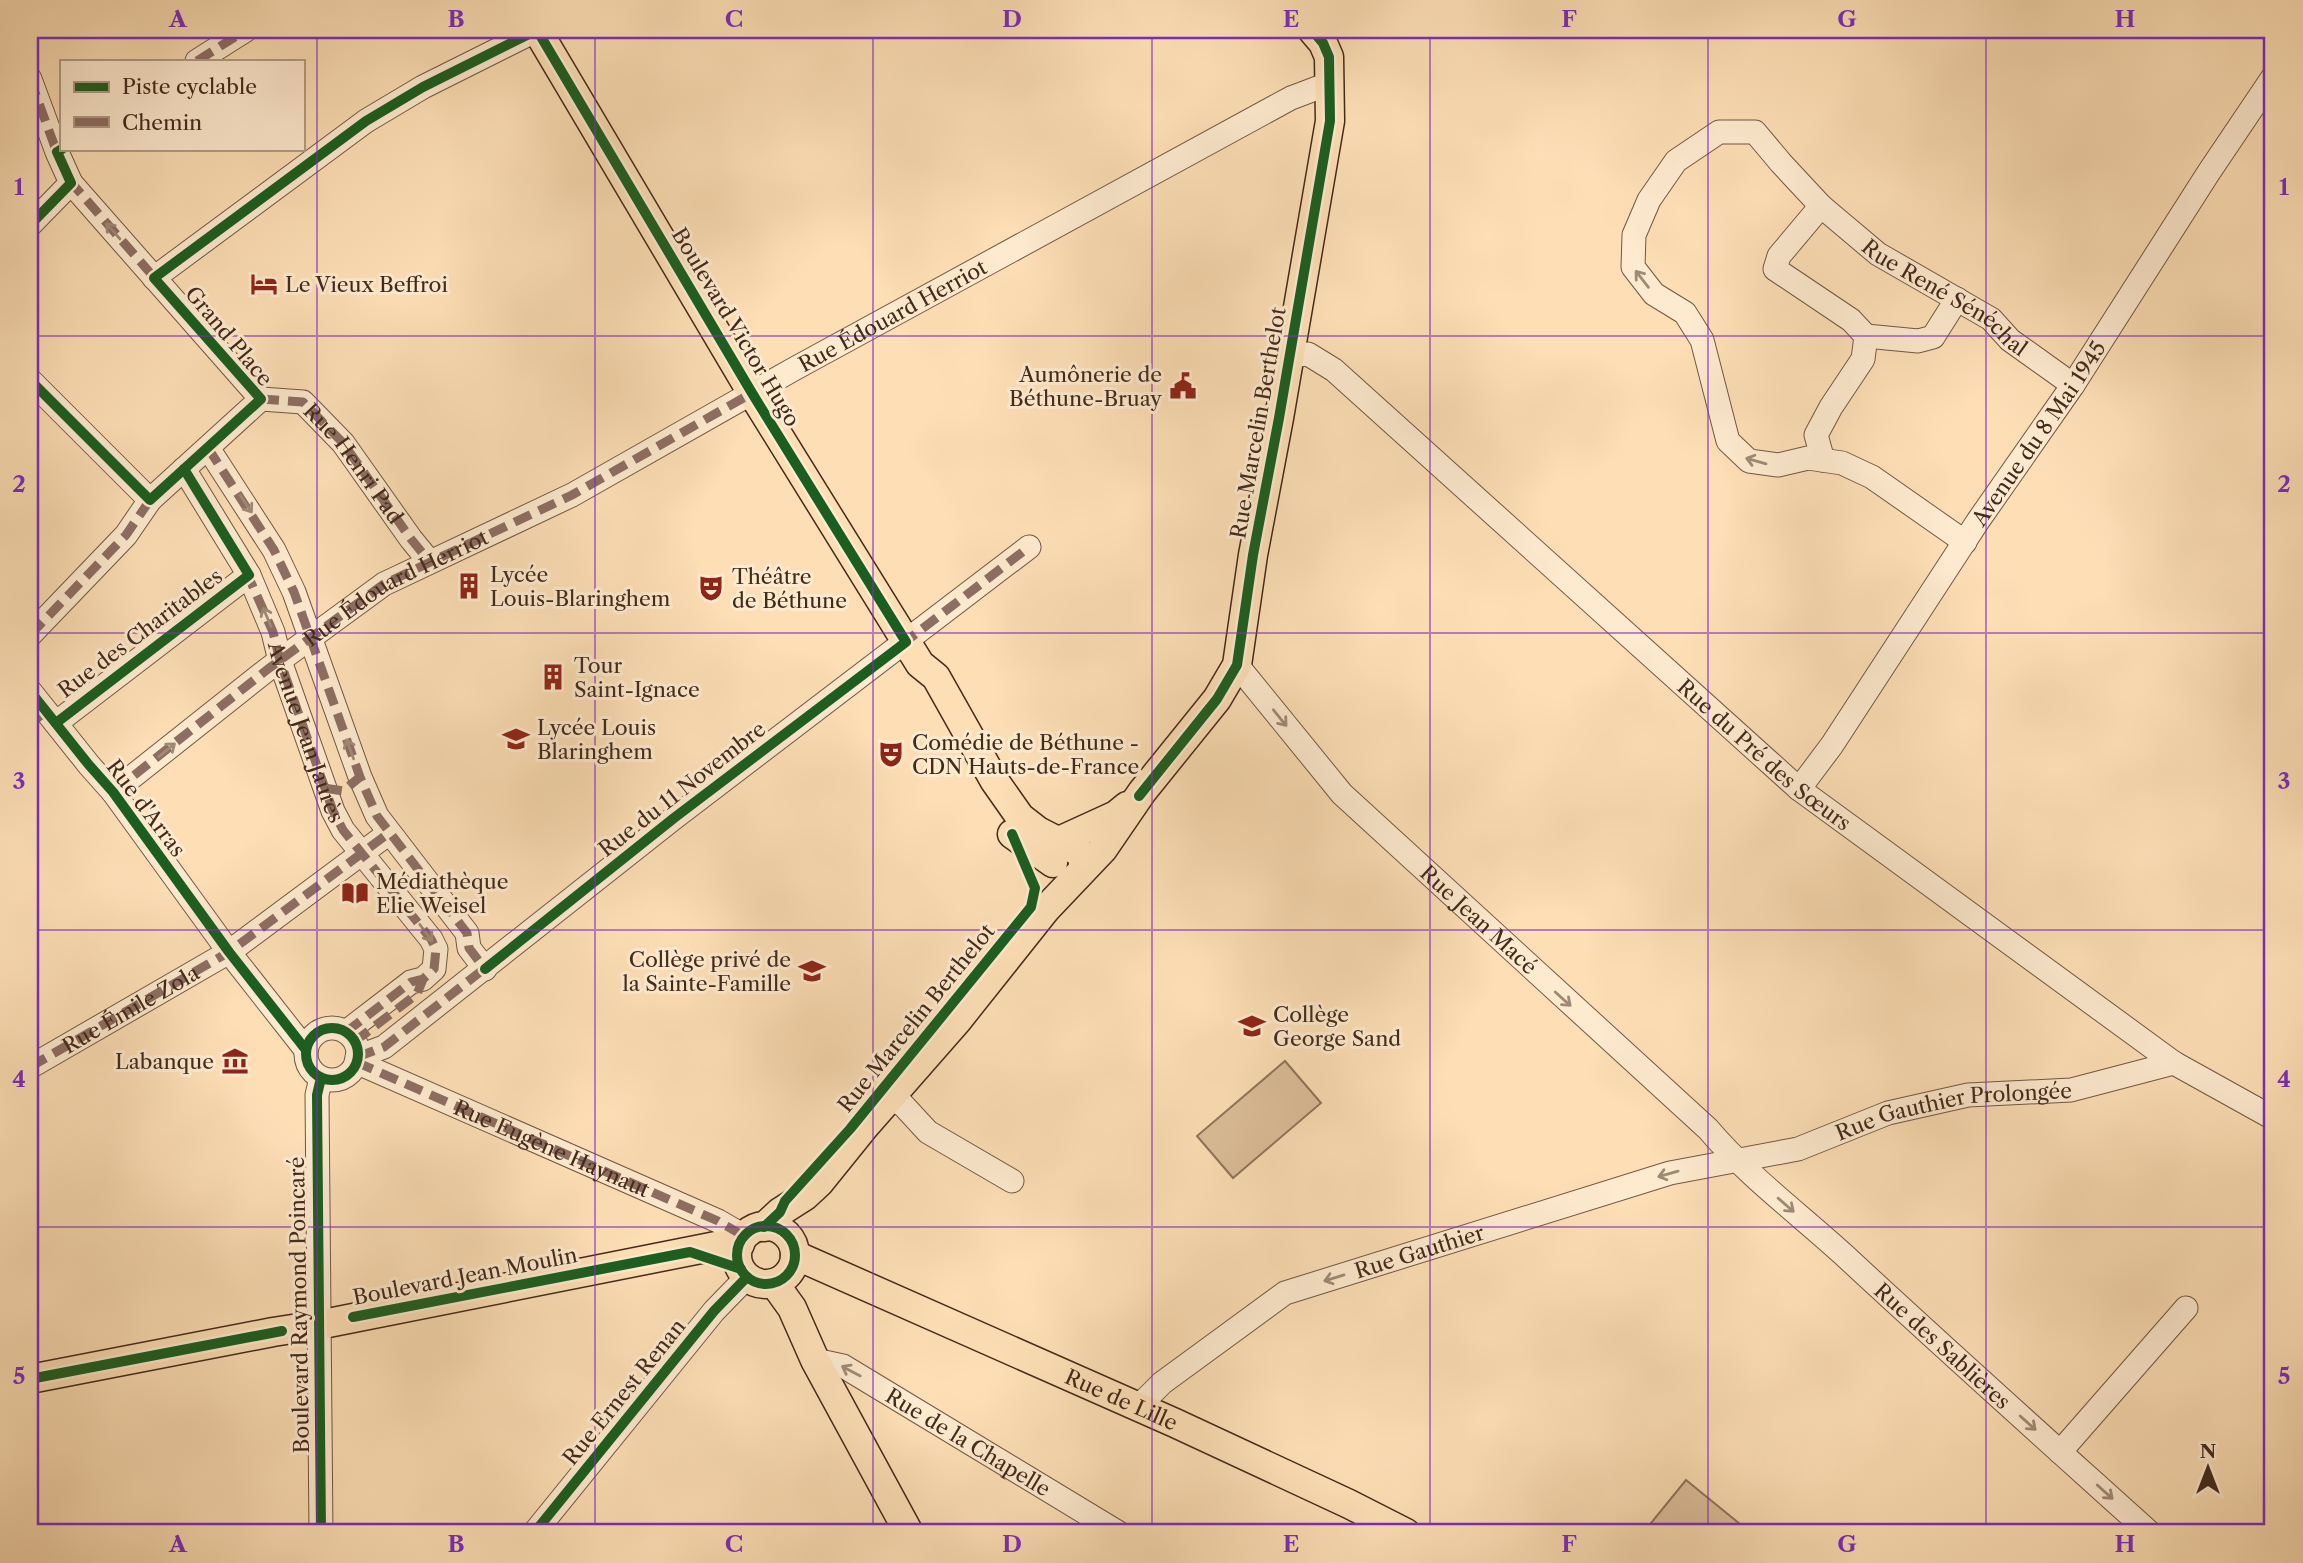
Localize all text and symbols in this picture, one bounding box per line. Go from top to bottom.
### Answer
text: A [168,5,188,33]
text: B [447,5,465,33]
text: C [725,5,743,33]
text: D [1002,5,1022,33]
text: E [1283,5,1299,33]
text: F [1561,5,1577,33]
text: G [1837,5,1857,33]
text: H [2115,5,2136,33]
legend [60,60,304,150]
text: Piste cyclable [122,74,257,99]
text: Chemin [122,110,202,135]
text: 1 [14,173,25,201]
text: 1 [2279,173,2290,201]
one-way arrow [105,222,121,240]
street label: Boulevard Victor Hugo [667,223,805,431]
street label: Rue René Sénéchal [1857,234,2032,361]
street label: Rue Édouard Herriot [794,254,991,377]
hotel icon: Le Vieux Beffroi [249,269,279,299]
one-way arrow [1635,270,1650,289]
place label: Le Vieux Beffroi [285,272,448,297]
street label: Grand Place [180,281,278,391]
street label: Rue Marcelin Berthelot [1225,305,1291,541]
street label: Avenue du 8 Mai 1945 [1966,336,2110,531]
place label: Aumônerie de Béthune-Bruay [1009,362,1162,411]
public building icon: Aumônerie de Béthune-Bruay [1168,371,1198,401]
street label: Rue Henri Pad [299,398,409,529]
one-way arrow [1746,453,1768,466]
text: 2 [12,470,26,498]
text: 2 [2277,470,2291,498]
one-way arrow [239,494,253,513]
street label: Rue Édouard Herriot [298,524,493,651]
place label: Lycée Louis-Blaringhem [490,562,671,611]
street label: Rue des Charitables [53,563,227,703]
place label: Théâtre de Béthune [732,564,847,613]
building icon: Lycée Louis-Blaringhem [454,571,484,601]
theatre icon: Théâtre de Béthune [696,573,726,603]
one-way arrow [260,607,273,628]
street label: Avenue Jean Jaurès [263,638,349,827]
place label: Tour Saint-Ignace [574,653,700,702]
building icon: Tour Saint-Ignace [538,662,568,692]
street label: Rue du Pré des Sœurs [1673,673,1856,835]
one-way arrow [1273,709,1288,727]
place label: Lycée Louis Blaringhem [537,715,656,764]
street label: Rue du 11 Novembre [594,716,770,862]
school or university icon: Lycée Louis Blaringhem [501,724,531,754]
place label: Comédie de Béthune - CDN Hauts-de-France [912,730,1139,779]
one-way arrow [343,739,355,761]
theatre icon: Comédie de Béthune - CDN Hauts-de-France [876,739,906,769]
one-way arrow [158,742,176,758]
street label: Rue d'Arras [101,755,191,861]
text: 3 [13,767,26,795]
text: 3 [2278,767,2291,795]
street label: Rue Jean Macé [1415,860,1542,979]
place label: Médiathèque Elie Weisel [376,869,508,918]
library icon: Médiathèque Elie Weisel [340,878,370,908]
street label: Rue Marcelin Berthelot [832,919,1000,1117]
one-way arrow [419,923,433,942]
place label: Collège privé de la Sainte-Famille [622,947,791,996]
school or university icon: Collège privé de la Sainte-Famille [797,956,827,986]
street label: Rue Émile Zola [57,959,204,1058]
one-way arrow [1554,990,1571,1007]
place label: Collège George Sand [1273,1002,1401,1051]
school or university icon: Collège George Sand [1237,1011,1267,1041]
museum icon: Labanque [220,1046,250,1076]
place label: Labanque [115,1049,214,1074]
text: 4 [12,1065,26,1093]
text: 4 [2277,1065,2291,1093]
street label: Rue Gauthier Prolongée [1832,1077,2072,1145]
street label: Rue Eugène Haynaut [450,1094,654,1202]
street label: Boulevard Raymond Poincaré [284,1156,314,1454]
one-way arrow [1657,1168,1680,1181]
one-way arrow [1777,1197,1795,1213]
street label: Rue Gauthier [1351,1219,1487,1283]
street label: Boulevard Jean Moulin [351,1242,579,1310]
one-way arrow [1323,1273,1345,1286]
street label: Rue des Sablières [1870,1277,2016,1414]
street label: Rue Ernest Renan [558,1314,690,1470]
text: 5 [13,1362,25,1390]
text: 5 [2278,1362,2290,1390]
one-way arrow [841,1364,862,1377]
street label: Rue de Lille [1061,1364,1182,1435]
street label: Rue de la Chapelle [881,1382,1055,1501]
one-way arrow [2019,1415,2036,1432]
north arrow [2174,1434,2244,1504]
text: N [2200,1440,2216,1463]
one-way arrow [2096,1484,2113,1501]
text: A [168,1530,188,1558]
text: B [447,1530,465,1558]
text: C [725,1530,743,1558]
text: D [1002,1530,1022,1558]
text: E [1283,1530,1299,1558]
text: F [1561,1530,1577,1558]
text: G [1837,1530,1857,1558]
text: H [2115,1530,2136,1558]

